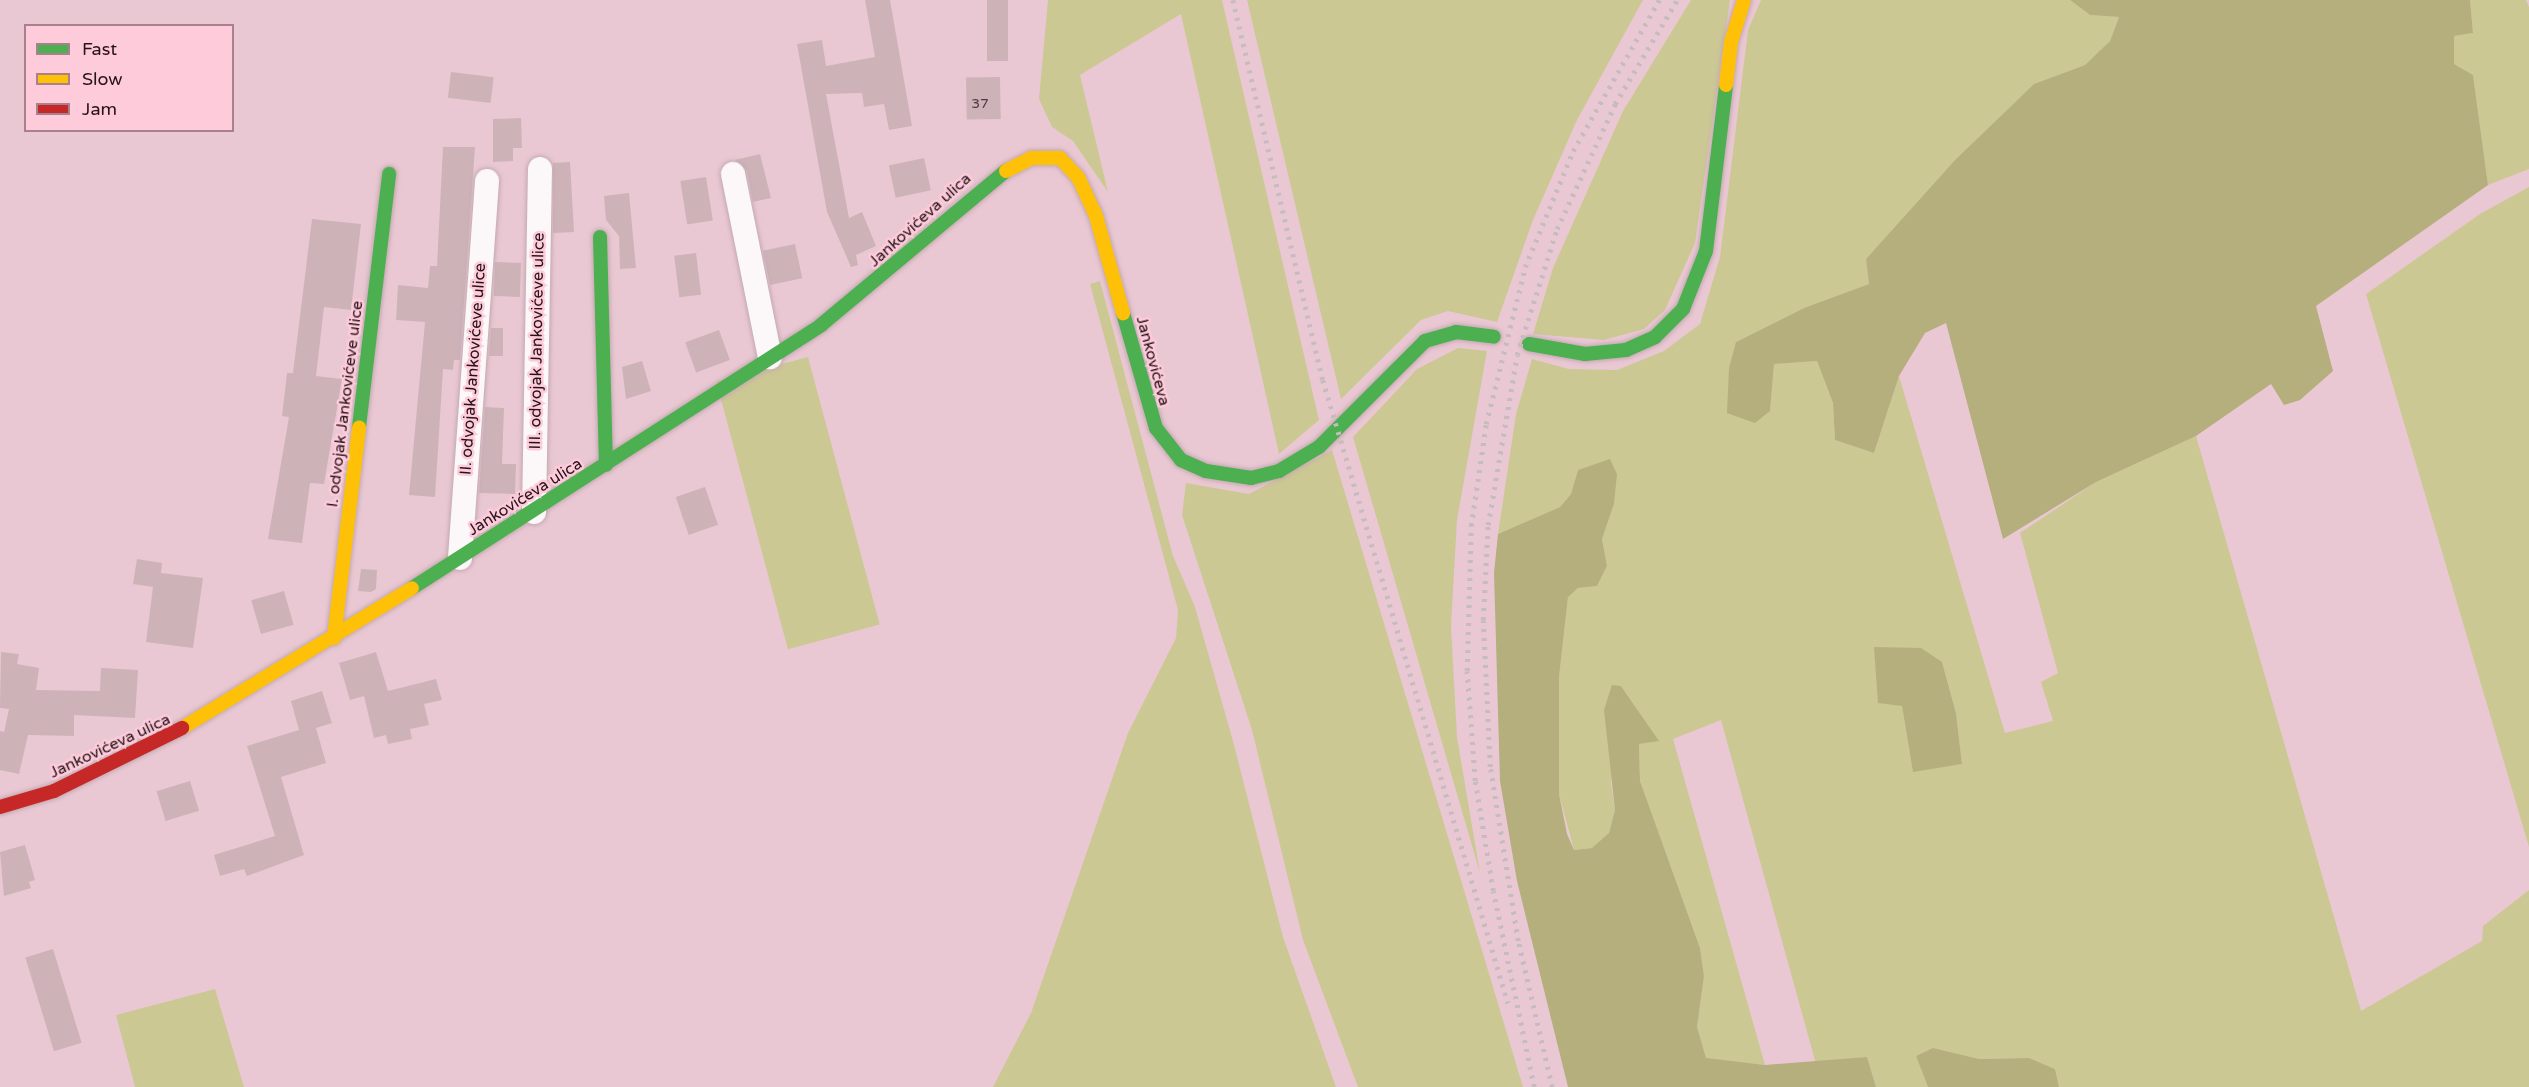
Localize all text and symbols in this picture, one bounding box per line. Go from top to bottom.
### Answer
legend [24,24,234,132]
text: Fast [82,38,117,60]
text: Slow [82,68,123,90]
house number: 37 [971,96,989,112]
text: Jam [82,98,117,120]
street label: Jankovićeva ulica [865,169,975,271]
street label: III. odvojak Jankovićeve ulice [526,232,548,450]
street label: II. odvojak Jankovićeve ulice [456,262,490,476]
street label: I. odvojak Jankovićeve ulice [323,300,367,508]
street label: Jankovićeva [1132,314,1174,408]
street label: Jankovićeva ulica [464,454,586,540]
street label: Jankovićeva ulica [47,710,173,782]

